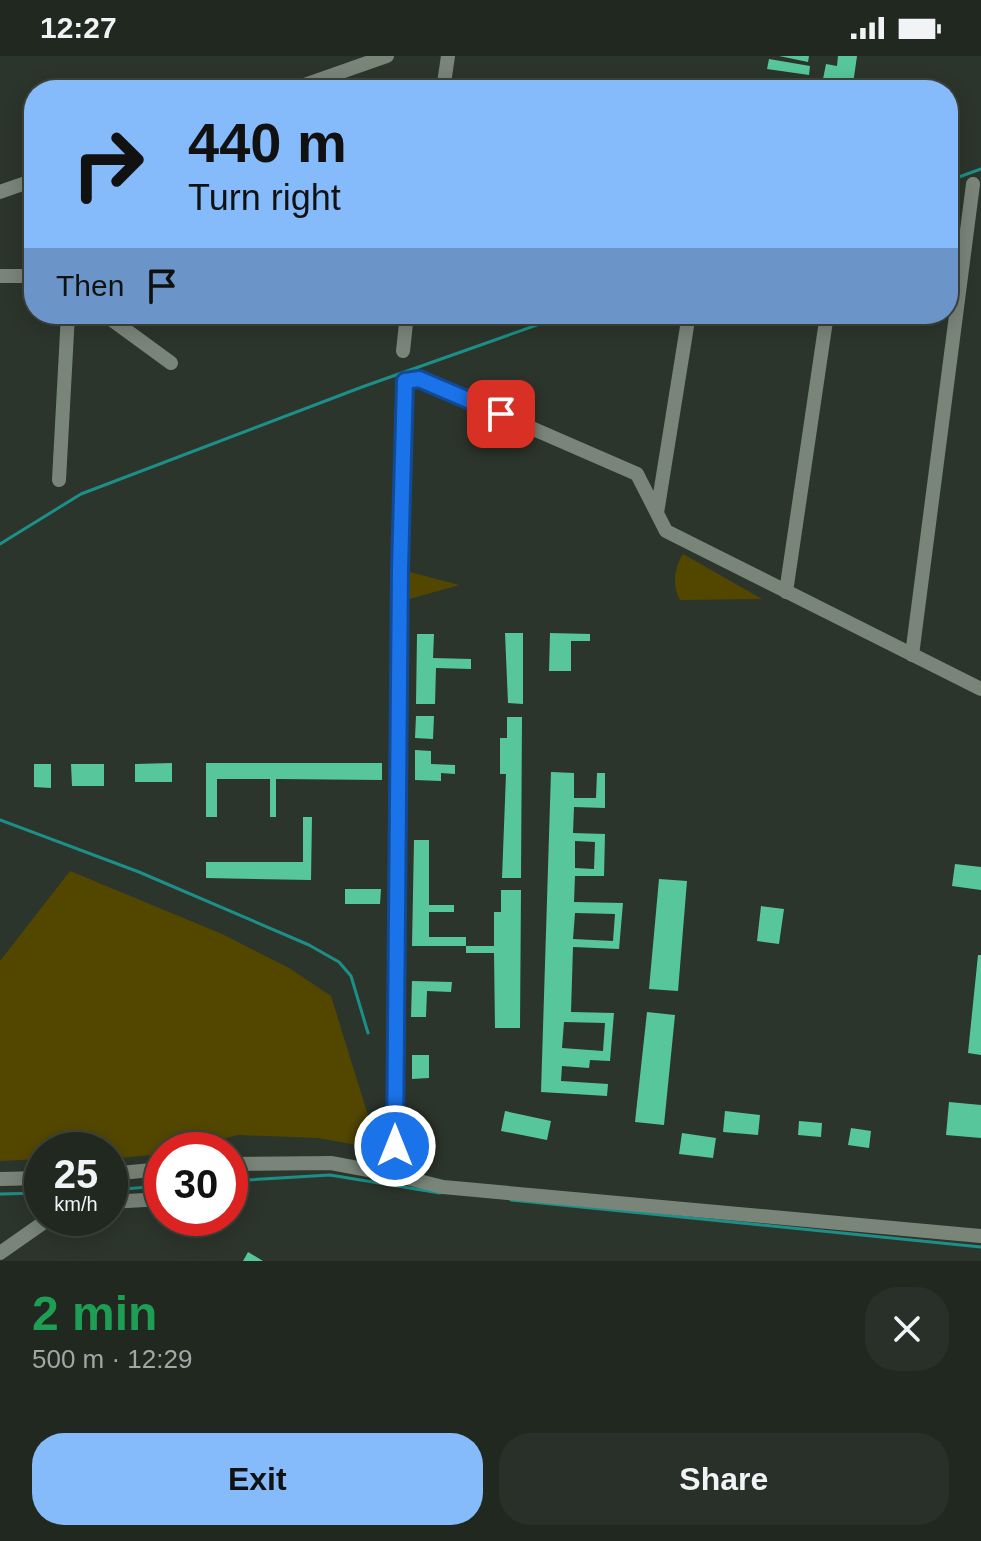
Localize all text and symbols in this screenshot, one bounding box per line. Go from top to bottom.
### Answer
text: 12:27 [40,11,117,44]
text: 440 m [188,111,347,174]
icon: right [56,112,160,216]
text: Turn right [188,177,341,218]
icon: arrive [140,264,184,308]
text: Then [56,269,124,302]
pin [467,380,535,448]
icon: arrive [479,392,523,436]
position arrow [353,1104,437,1188]
speed limit sign: 30 [144,1132,248,1236]
text: 25 [54,1152,98,1196]
text: km/h [54,1193,98,1215]
text: 2 min [32,1287,157,1340]
button: close [865,1287,949,1371]
text: 500 m · 12:29 [32,1344,192,1374]
button: Exit [32,1433,483,1525]
button: Share [499,1433,949,1525]

